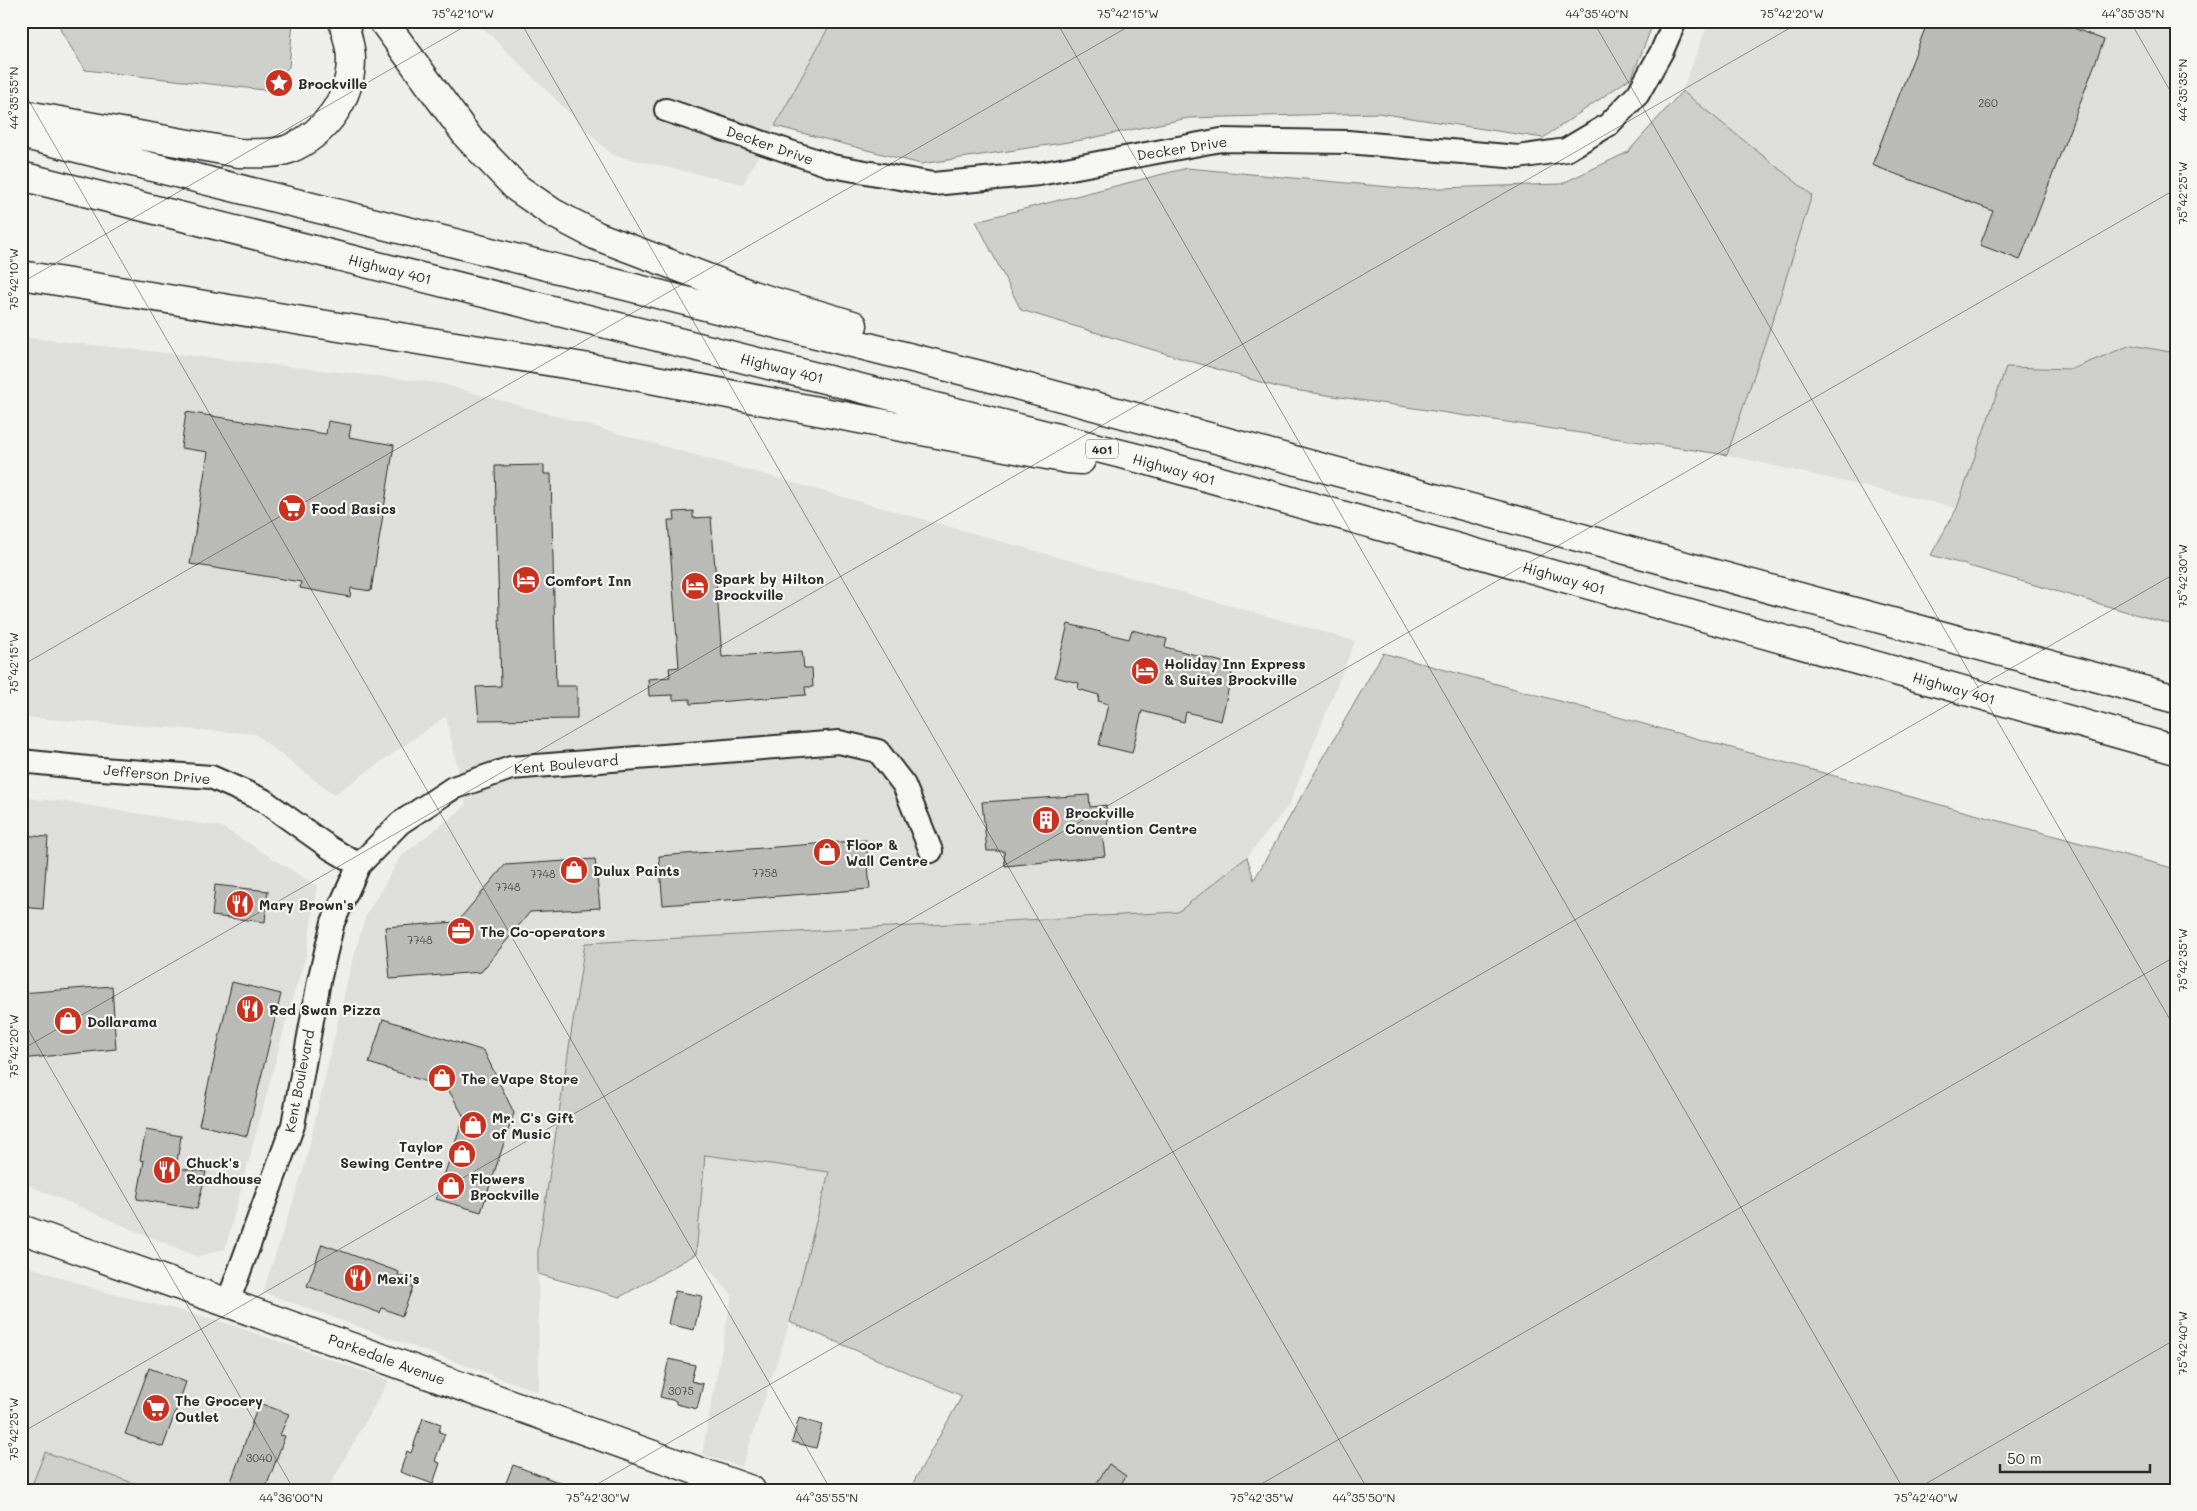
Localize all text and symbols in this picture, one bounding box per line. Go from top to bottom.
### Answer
text: 75°42'10"W [432,5,494,21]
text: 75°42'15"W [1097,5,1159,21]
text: 44°35'40"N [1566,5,1628,21]
text: 75°42'20"W [1760,5,1824,21]
text: 44°35'35"N [2102,5,2164,21]
text: 44°35'35"N [2174,59,2190,121]
text: 44°35'55"N [5,67,21,129]
place icon: Brockville [264,68,294,98]
place label: Brockville [298,74,367,93]
house number: 260 [1978,95,1998,110]
street label: Decker Drive [724,121,816,169]
street label: Decker Drive [1136,131,1228,165]
text: 75°42'25"W [2174,161,2190,225]
text: 75°42'10"W [5,248,21,310]
street label: Highway 401 [347,250,433,288]
street label: Highway 401 [739,349,825,387]
road number: 401 [1086,439,1118,458]
street label: Highway 401 [1131,449,1217,489]
supermarket icon: Food Basics [277,493,307,523]
place label: Food Basics [311,499,396,518]
text: 75°42'30"W [2174,544,2190,608]
street label: Highway 401 [1521,557,1607,599]
hotel icon: Comfort Inn [511,565,541,595]
place label: Spark by Hilton Brockville [714,569,824,604]
place label: Comfort Inn [545,571,631,590]
hotel icon: Spark by Hilton Brockville [680,571,710,601]
text: 75°42'15"W [5,632,21,694]
place label: Holiday Inn Express & Suites Brockville [1164,654,1306,689]
hotel icon: Holiday Inn Express & Suites Brockville [1130,656,1160,686]
street label: Highway 401 [1911,667,1997,709]
street label: Kent Boulevard [513,750,619,778]
street label: Jefferson Drive [103,760,211,788]
place label: Brockville Convention Centre [1065,803,1197,838]
building icon: Brockville Convention Centre [1031,805,1061,835]
place label: Floor & Wall Centre [846,835,928,870]
shop icon: Floor & Wall Centre [812,837,842,867]
shop icon: Dulux Paints [559,855,589,885]
place label: Dulux Paints [593,861,679,880]
house number: 7758 [752,865,778,880]
house number: 7748 [530,866,556,881]
house number: 7748 [495,879,521,894]
restaurant icon: Mary Brown's [225,889,255,919]
place label: Mary Brown's [259,895,354,914]
office icon: The Co-operators [446,916,476,946]
place label: The Co-operators [480,922,605,941]
text: 75°42'35"W [2174,928,2190,992]
house number: 7748 [407,932,433,947]
restaurant icon: Red Swan Pizza [235,994,265,1024]
place label: Red Swan Pizza [269,1000,381,1019]
shop icon: Dollarama [53,1006,83,1036]
place label: Dollarama [87,1012,158,1031]
text: 75°42'20"W [5,1014,21,1078]
street label: Kent Boulevard [280,1028,318,1134]
shop icon: The eVape Store [427,1063,457,1093]
place label: The eVape Store [461,1069,578,1088]
place label: Mr. C's Gift of Music [492,1108,574,1143]
shop icon: Mr. C's Gift of Music [458,1110,488,1140]
place label: Taylor Sewing Centre [340,1137,443,1172]
shop icon: Taylor Sewing Centre [447,1139,477,1169]
place label: Chuck's Roadhouse [186,1153,262,1188]
restaurant icon: Chuck's Roadhouse [152,1155,182,1185]
place label: Flowers Brockville [470,1169,539,1204]
shop icon: Flowers Brockville [436,1171,466,1201]
restaurant icon: Mexi's [343,1263,373,1293]
place label: Mexi's [377,1269,420,1288]
text: 75°42'40"W [2174,1311,2190,1375]
street label: Parkedale Avenue [326,1329,448,1389]
house number: 3075 [668,1383,694,1398]
place label: The Grocery Outlet [175,1391,263,1426]
supermarket icon: The Grocery Outlet [141,1393,171,1423]
text: 75°42'25"W [5,1397,21,1461]
scale bar [2000,1441,2150,1473]
text: 50 m [2007,1448,2042,1468]
house number: 3040 [246,1450,272,1465]
text: 44°36'00"N [259,1489,323,1505]
text: 75°42'30"W [566,1489,630,1505]
text: 44°35'55"N [796,1489,858,1505]
text: 75°42'35"W [1230,1489,1294,1505]
text: 44°35'50"N [1333,1489,1395,1505]
text: 75°42'40"W [1894,1489,1958,1505]

